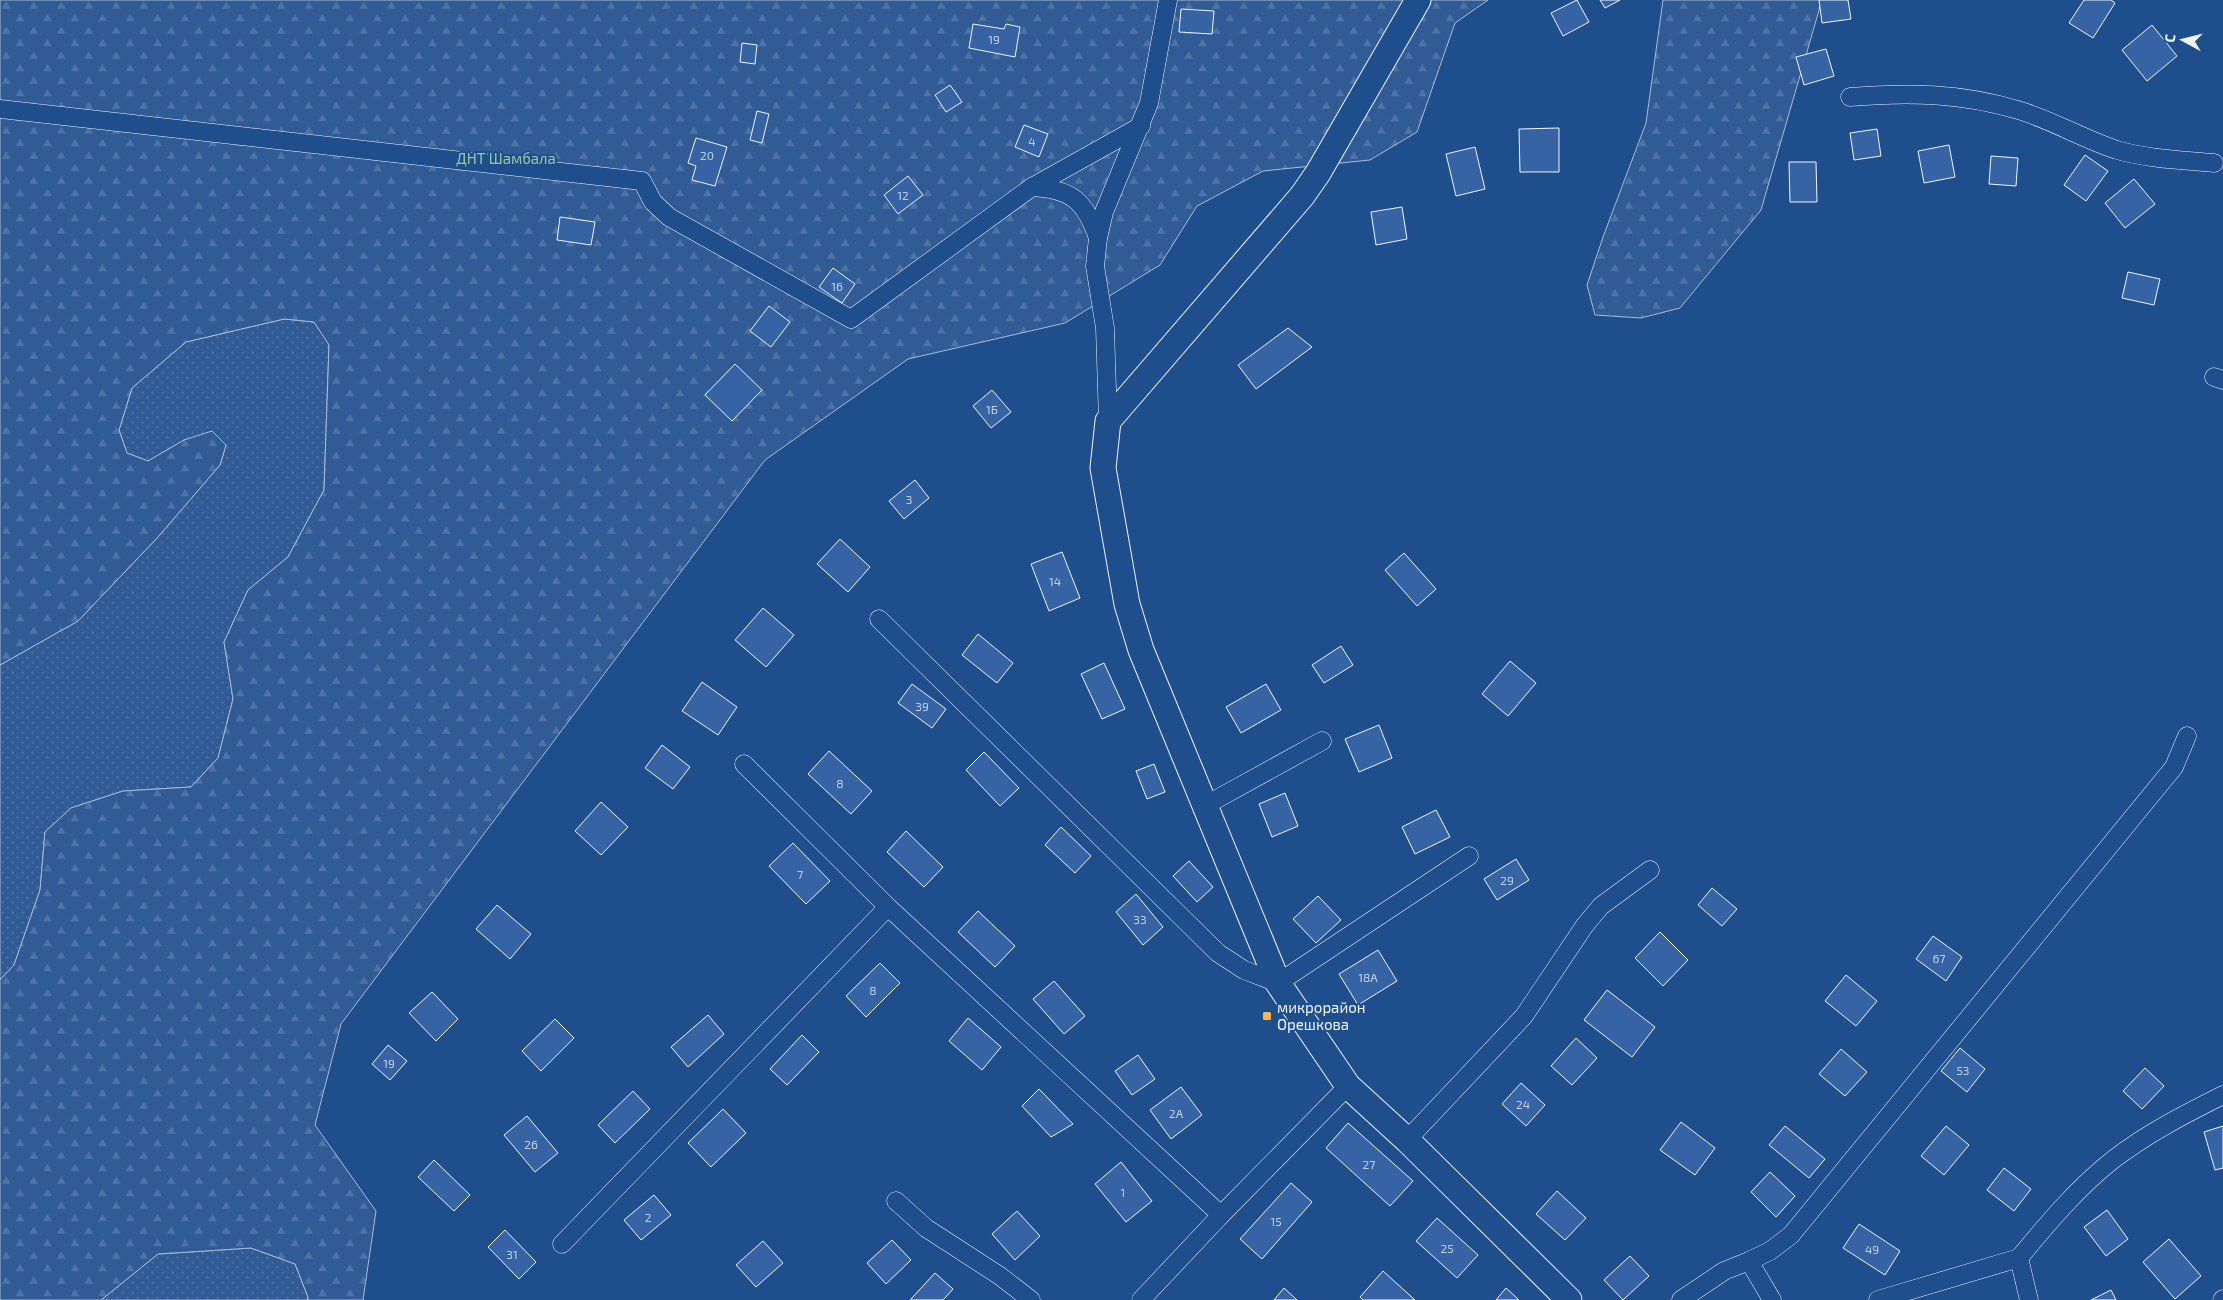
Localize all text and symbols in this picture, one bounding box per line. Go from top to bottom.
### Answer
north arrow [2158,15,2208,65]
house number: 19 [988,32,1000,46]
text: С [2161,33,2179,43]
house number: 4 [1028,134,1036,148]
house number: 20 [700,148,714,162]
park label: ДНТ Шамбала [456,149,556,167]
house number: 12 [897,188,909,202]
house number: 16 [831,279,843,293]
house number: 1Б [986,402,998,416]
house number: 3 [906,492,912,506]
house number: 14 [1049,574,1061,588]
house number: 39 [915,699,929,713]
house number: 8 [836,776,844,790]
house number: 7 [797,867,803,881]
house number: 29 [1500,873,1514,887]
house number: 33 [1133,912,1147,926]
house number: 67 [1932,951,1946,965]
house number: 18А [1358,970,1378,984]
house number: 8 [869,983,877,997]
place label: микрорайон Орешкова [1277,998,1366,1033]
marker: микрорайон Орешкова [1261,1010,1273,1022]
house number: 19 [383,1056,395,1070]
house number: 53 [1956,1063,1970,1077]
house number: 24 [1516,1097,1530,1111]
house number: 2А [1169,1106,1184,1120]
house number: 26 [524,1137,538,1151]
house number: 27 [1363,1157,1375,1171]
house number: 1 [1121,1185,1125,1199]
house number: 2 [645,1210,652,1224]
house number: 15 [1270,1214,1282,1228]
house number: 25 [1440,1241,1454,1255]
house number: 49 [1865,1242,1879,1256]
house number: 31 [506,1247,518,1261]

